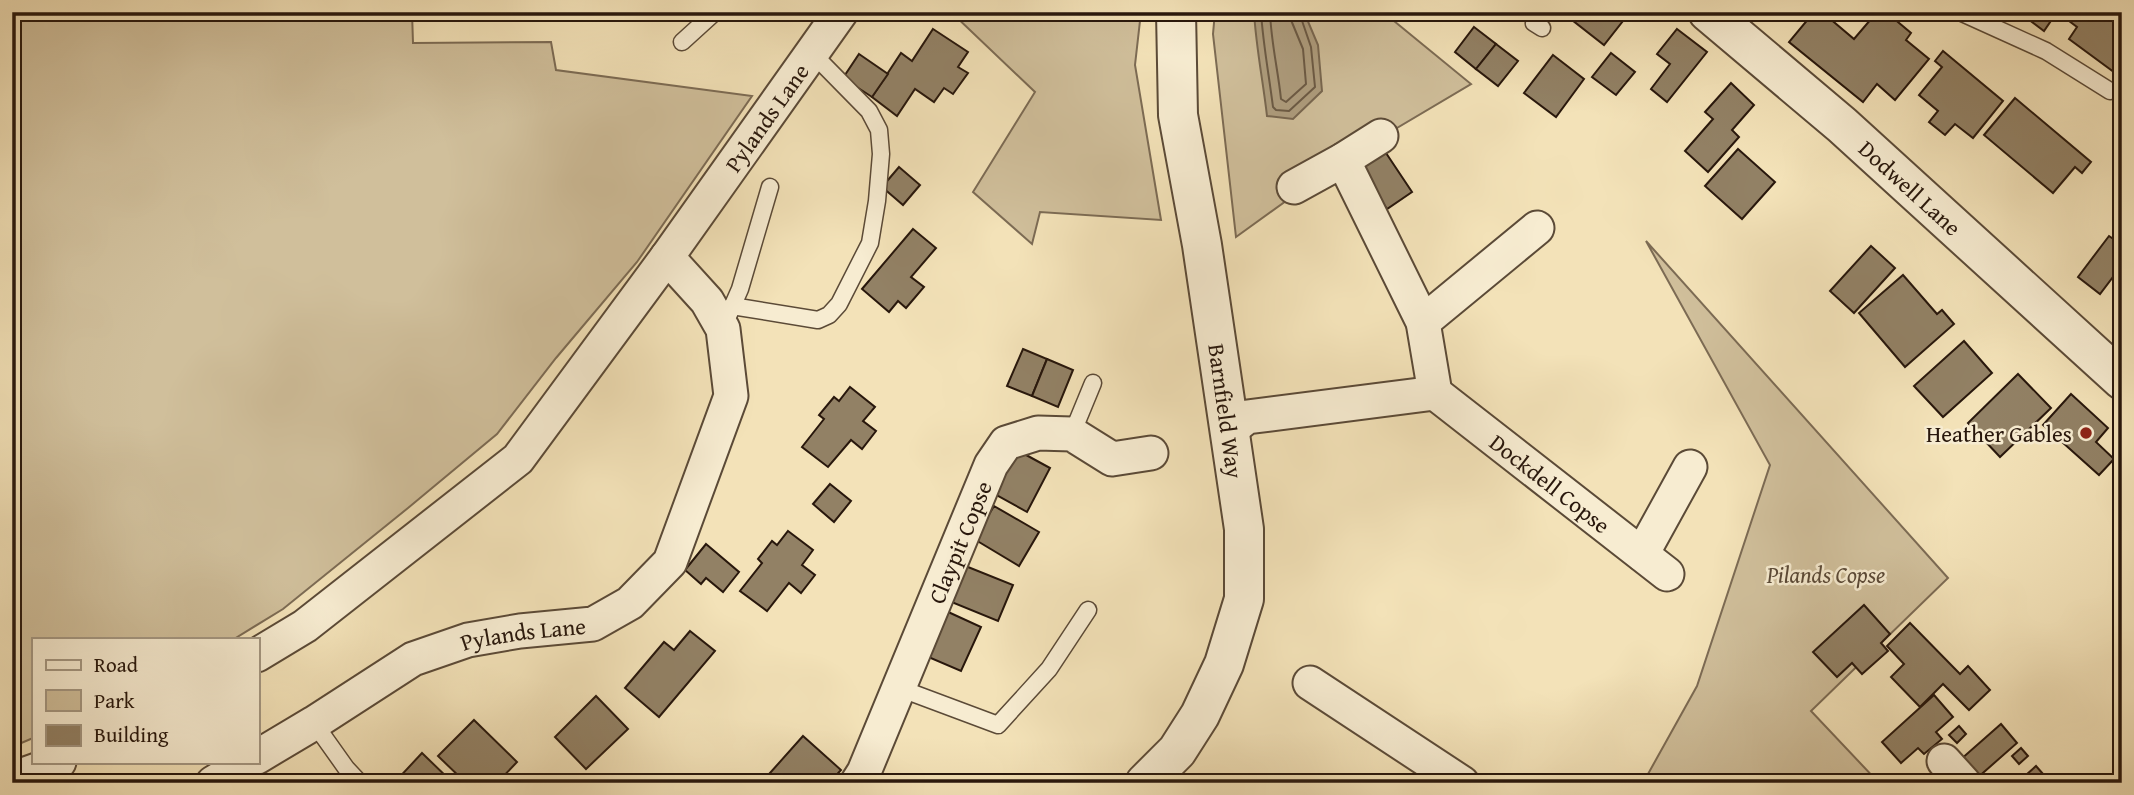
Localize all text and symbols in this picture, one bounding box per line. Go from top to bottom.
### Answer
street label: Pylands Lane [716,56,816,178]
street label: Dodwell Lane [1852,132,1969,243]
street label: Barnfield Way [1200,342,1252,481]
place label: Heather Gables [1926,417,2072,450]
street label: Dockdell Copse [1483,425,1618,541]
marker: Heather Gables [2078,425,2094,441]
street label: Claypit Copse [919,476,999,608]
park label: Pilands Copse [1766,558,1885,591]
street label: Pylands Lane [455,608,587,658]
legend [32,638,259,764]
text: Road [94,649,139,680]
text: Park [94,685,135,716]
text: Building [94,719,169,750]

